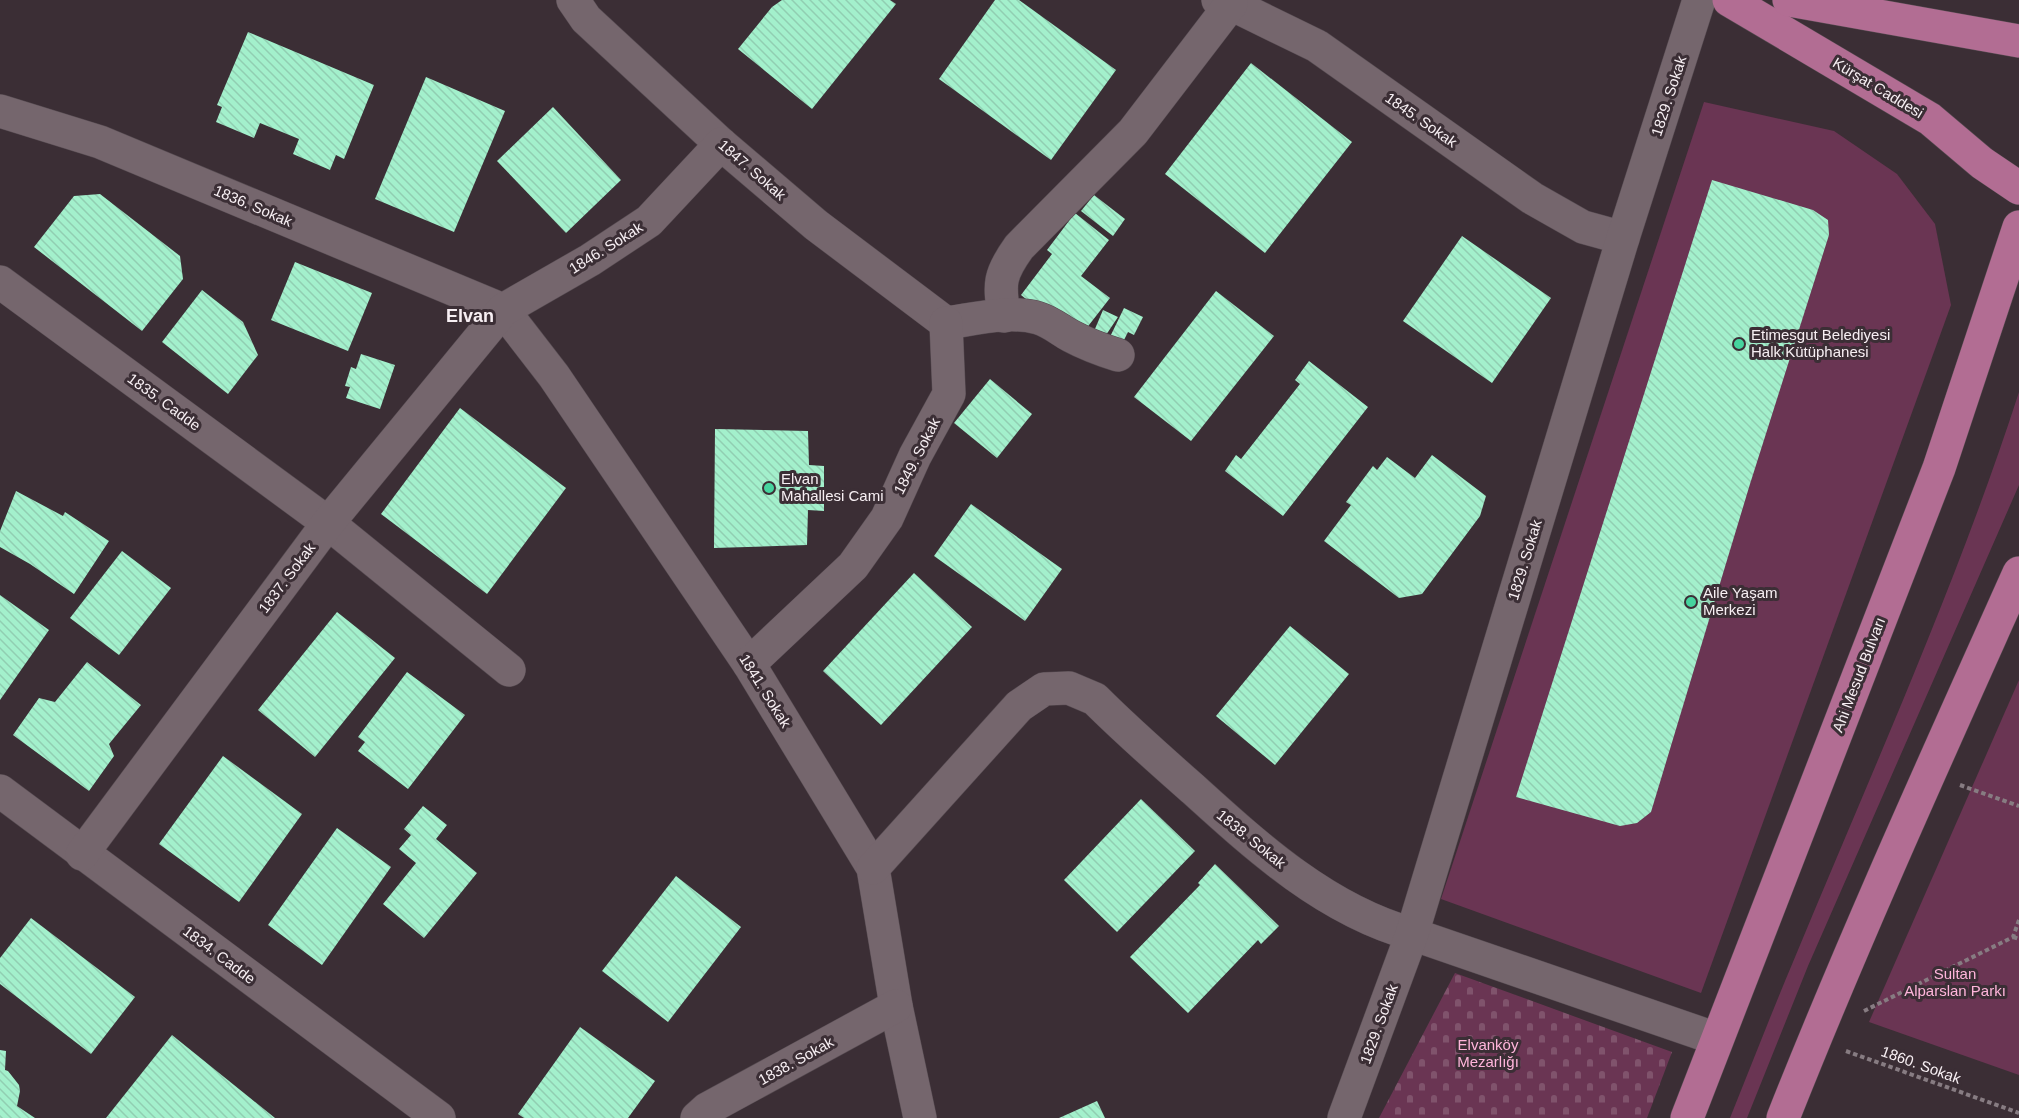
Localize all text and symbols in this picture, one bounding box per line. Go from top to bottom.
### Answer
street label: 1829. Sokak [1648,53,1690,138]
street label: Kürşat Caddesi [1830,54,1927,121]
street label: 1845. Sokak [1382,89,1461,151]
street label: 1847. Sokak [715,136,790,204]
street label: 1836. Sokak [211,181,295,230]
street label: 1846. Sokak [566,218,646,277]
district label: Elvan [446,306,494,326]
place label: Etimesgut Belediyesi Halk Kütüphanesi [1751,326,1890,360]
marker: Etimesgut Belediyesi Halk Kütüphanesi [1732,337,1746,351]
street label: 1835. Cadde [125,369,204,434]
street label: 1849. Sokak [890,414,943,497]
place label: Elvan Mahallesi Cami [781,470,884,504]
marker: Elvan Mahallesi Cami [762,481,776,495]
street label: 1829. Sokak [1504,517,1545,602]
street label: 1837. Sokak [255,539,319,616]
place label: Aile Yaşam Merkezi [1703,584,1777,618]
marker: Aile Yaşam Merkezi [1684,595,1698,609]
street label: Ahi Mesud Bulvarı [1829,615,1888,735]
street label: 1841. Sokak [736,651,795,731]
street label: 1838. Sokak [1214,806,1289,872]
street label: 1834. Cadde [180,922,259,987]
park label: Sultan Alparslan Parkı [1904,965,2006,999]
street label: 1829. Sokak [1356,981,1401,1066]
street label: 1838. Sokak [755,1033,837,1088]
park label: Elvanköy Mezarlığı [1457,1036,1519,1070]
street label: 1860. Sokak [1879,1042,1964,1087]

